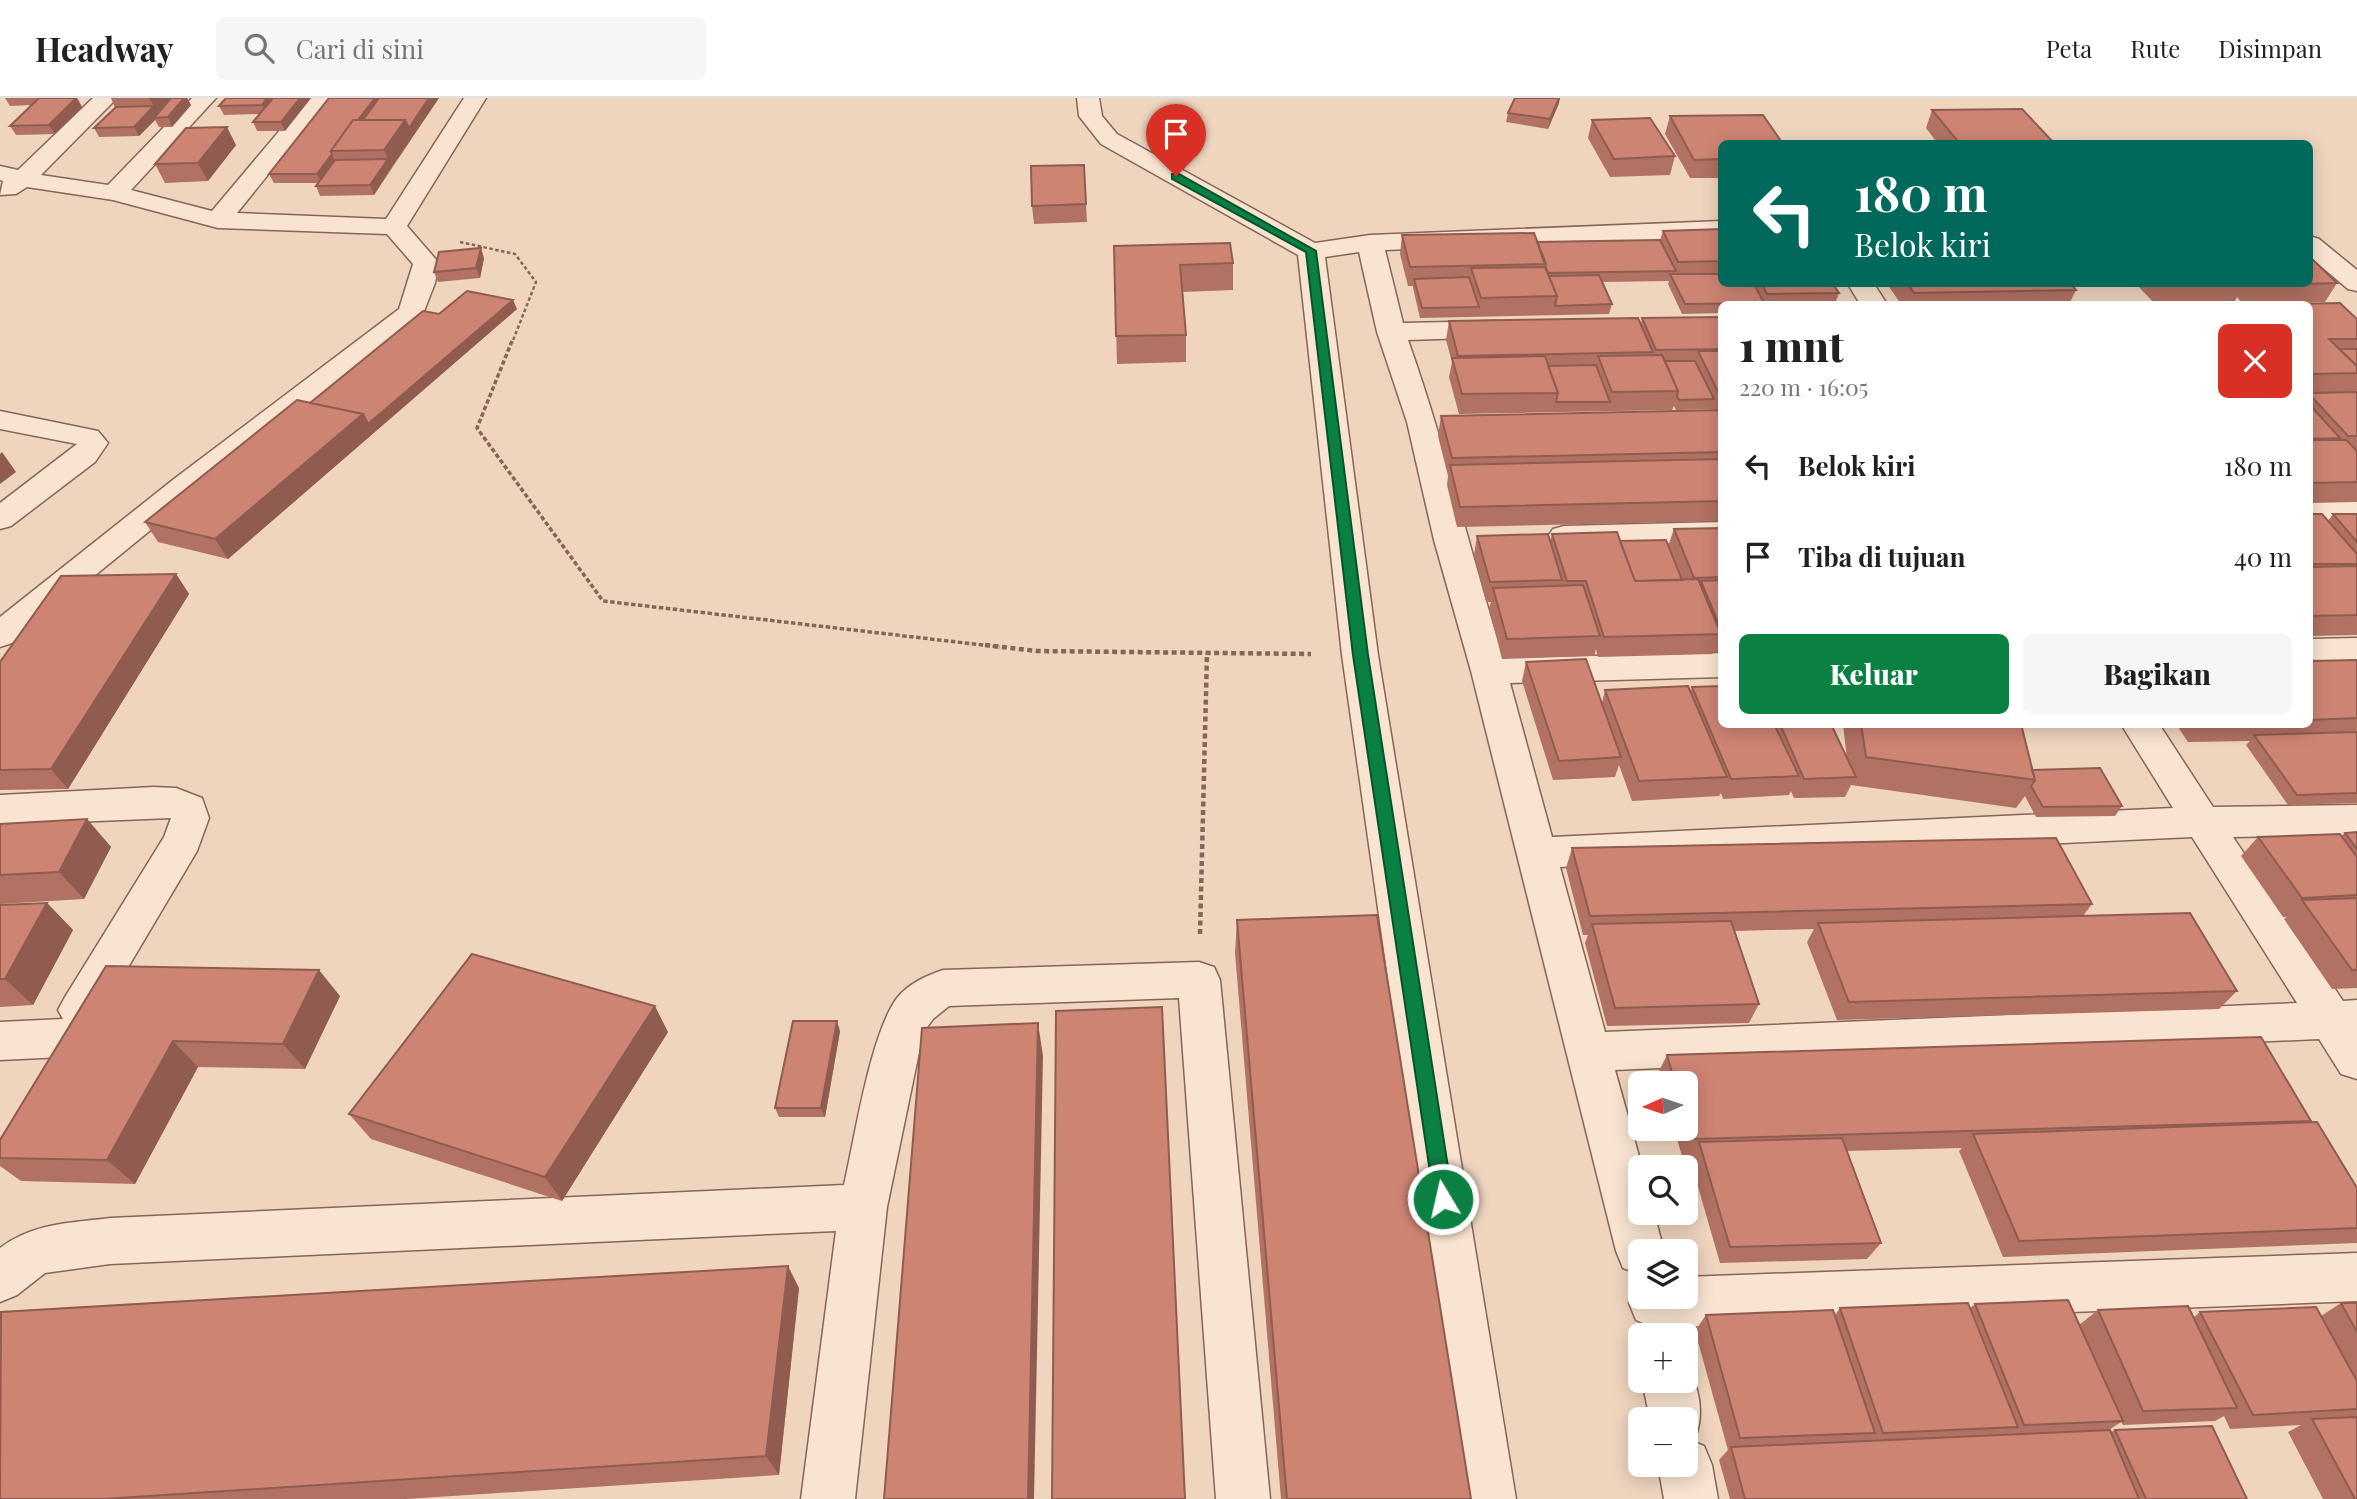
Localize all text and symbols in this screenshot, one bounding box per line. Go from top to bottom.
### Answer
search box [216,17,706,80]
text: Headway [35,26,174,70]
icon: search [240,29,278,67]
text: Cari di sini [296,31,424,66]
text: Peta [2046,32,2092,64]
text: Rute [2130,32,2180,64]
text: Disimpan [2218,32,2322,64]
pin [1146,104,1206,176]
icon: arrive [1157,115,1195,153]
text: 180 m [1854,159,1988,224]
icon: left [1739,168,1830,259]
text: Belok kiri [1854,222,1991,265]
text: 1 mnt [1739,317,1844,373]
button: close [2218,324,2292,398]
text: 220 m · 16:05 [1739,371,1868,402]
icon: left [1739,447,1777,485]
text: Belok kiri [1798,448,1915,483]
text: 180 m [2224,448,2292,483]
icon: arrive [1739,538,1777,576]
text: Tiba di tujuan [1798,539,1966,574]
text: 40 m [2234,539,2292,574]
button: Keluar [1739,634,2009,714]
button: Bagikan [2023,634,2292,714]
north arrow [1628,1071,1698,1141]
map controls [1628,1071,1698,1477]
button: search [1628,1155,1698,1225]
position arrow [1406,1162,1480,1236]
button: layers [1628,1239,1698,1309]
button: + [1628,1323,1698,1393]
button: − [1628,1407,1698,1477]

